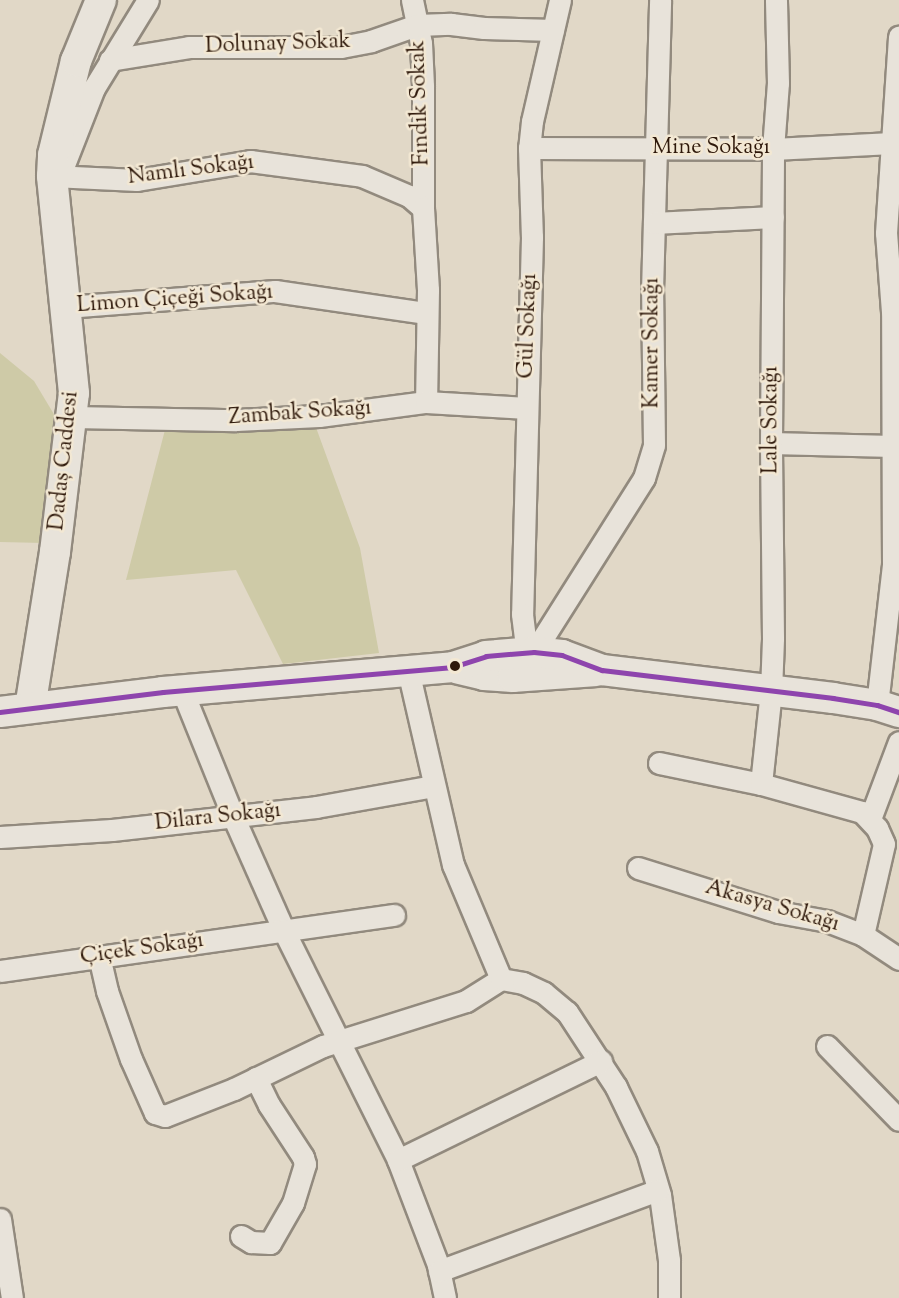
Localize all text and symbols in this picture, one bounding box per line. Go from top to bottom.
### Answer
street label: Dolunay Sokak [205,29,351,61]
street label: Fındık Sokak [406,40,436,166]
street label: Mine Sokağı [652,136,770,162]
street label: Namlı Sokağı [127,150,255,192]
street label: Gül Sokağı [514,273,544,379]
street label: Kamer Sokağı [640,277,666,409]
street label: Limon Çiçeği Sokağı [76,280,274,320]
street label: Lale Sokağı [759,366,785,474]
street label: Dadaş Caddesi [45,390,85,532]
street label: Zambak Sokağı [228,396,372,432]
unlabelled marker [449,660,461,672]
street label: Dilara Sokağı [154,798,282,838]
street label: Akasya Sokağı [702,875,842,939]
street label: Çiçek Sokağı [79,928,205,972]

